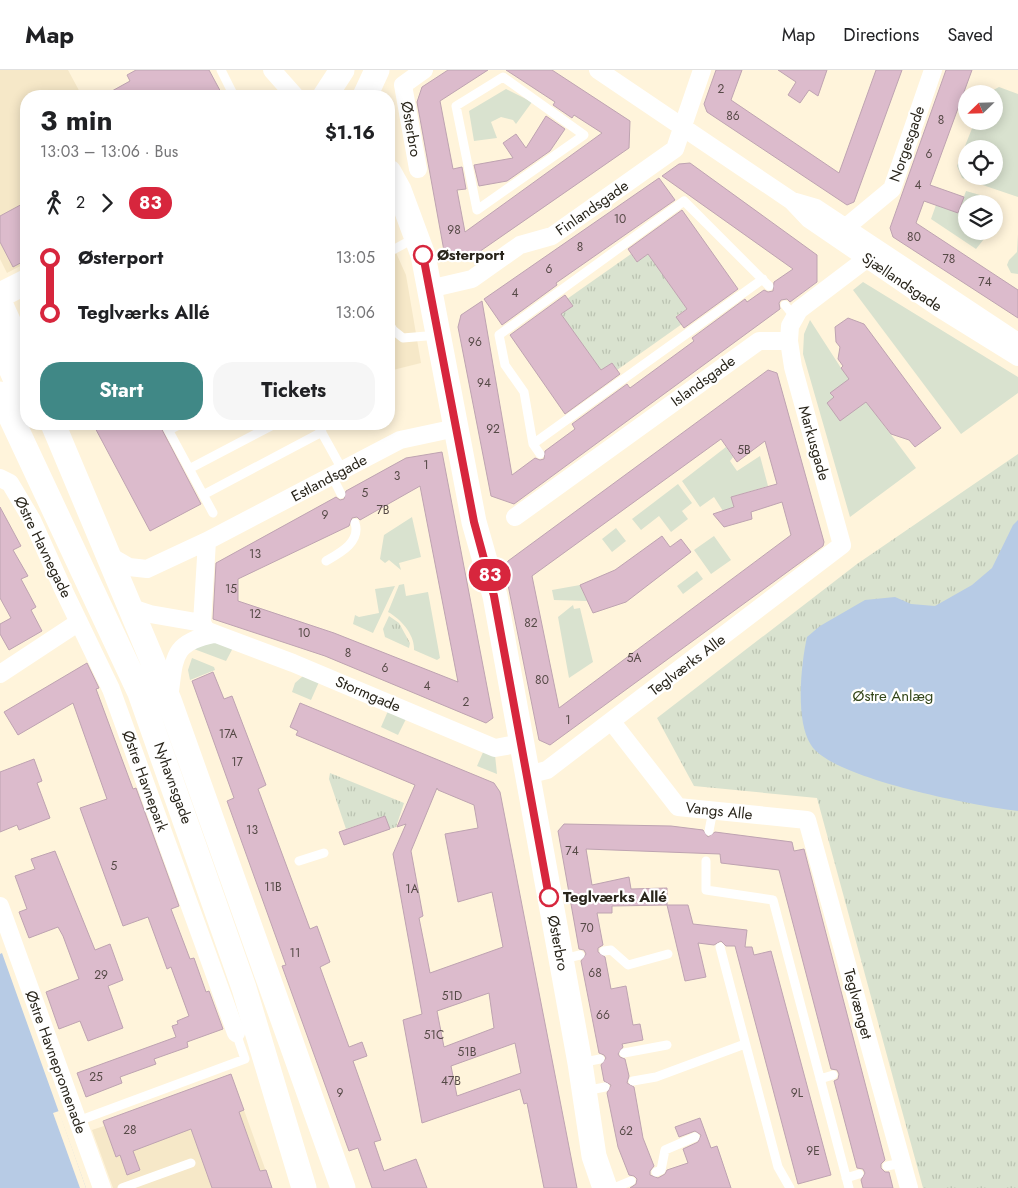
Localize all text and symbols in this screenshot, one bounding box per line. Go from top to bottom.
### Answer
text: Map [25,17,74,52]
text: Map [782,22,815,48]
text: Directions [843,22,919,48]
text: Saved [947,22,993,48]
house number: 2 [718,80,725,98]
north arrow [958,85,1002,130]
map controls [958,85,1003,240]
street label: Østerbro [395,99,427,159]
text: 3 min [40,100,113,141]
street label: Norgesgade [884,103,930,185]
house number: 86 [726,107,740,125]
house number: 8 [938,111,944,129]
text: $1.16 [325,119,375,146]
text: 13:03 – 13:06 · Bus [40,140,178,163]
button: locate [958,140,1003,185]
house number: 6 [926,145,933,163]
street label: Finlandsgade [551,175,633,241]
house number: 4 [915,176,922,194]
icon: walk [40,189,68,217]
icon: forward [93,189,121,217]
text: 83 [139,190,162,216]
text: 2 [76,191,85,214]
button: layers [958,195,1003,240]
house number: 10 [614,210,626,228]
house number: 98 [447,221,461,239]
house number: 80 [907,228,921,246]
house number: 8 [577,238,583,256]
text: Østerport [78,244,163,271]
place label: Østerport [437,244,504,266]
marker: Østerport [413,245,433,265]
text: 13:05 [336,246,375,269]
street label: Sjællandsgade [857,247,947,317]
house number: 78 [943,250,955,268]
house number: 6 [546,260,553,278]
house number: 74 [978,273,992,291]
house number: 4 [512,284,519,302]
text: Teglværks Allé [78,299,210,326]
text: 13:06 [335,301,375,324]
house number: 96 [468,333,482,351]
street label: Islandsgade [666,350,740,412]
button: Start [40,362,203,420]
button: Tickets [213,362,375,420]
house number: 94 [477,374,491,392]
street label: Markusgade [793,403,835,483]
house number: 92 [486,420,500,438]
house number: 5B [737,441,751,459]
street label: Estlandsgade [287,449,371,507]
house number: 1 [423,456,429,474]
house number: 3 [394,467,401,485]
house number: 5 [362,484,369,502]
street label: Østre Havnegade [9,492,77,602]
house number: 7B [377,501,390,519]
house number: 9 [322,506,329,524]
house number: 13 [249,545,261,563]
line badge: 83 [468,559,512,591]
text: 83 [479,562,501,588]
house number: 15 [225,580,237,598]
house number: 12 [249,605,261,623]
house number: 82 [524,614,538,632]
house number: 10 [298,624,310,642]
street label: Teglværks Alle [644,629,730,701]
house number: 8 [345,644,351,662]
house number: 5A [627,649,641,667]
house number: 6 [382,659,389,677]
street label: Stormgade [332,670,404,718]
house number: 80 [535,671,549,689]
house number: 4 [424,677,431,695]
park label: Østre Anlæg [853,685,933,707]
house number: 2 [463,693,470,711]
house number: 1 [565,711,571,729]
house number: 17A [219,725,237,743]
street label: Østre Havnepark [116,727,174,835]
street label: Nyhavnsgade [148,739,198,827]
house number: 17 [231,753,244,771]
street label: Vangs Alle [684,797,754,825]
house number: 13 [246,821,258,839]
house number: 74 [565,842,579,860]
house number: 5 [111,857,118,875]
house number: 11B [264,878,282,896]
house number: 1A [405,880,419,898]
place label: Teglværks Allé [563,886,667,908]
marker: Teglværks Allé [539,887,559,907]
street label: Østerbro [542,913,574,973]
house number: 70 [580,919,594,937]
house number: 11 [290,944,300,962]
house number: 68 [588,964,602,982]
house number: 29 [94,966,108,984]
street label: Teglvænget [838,966,878,1042]
street label: Østre Havnepromenade [20,987,92,1137]
house number: 51D [442,987,462,1005]
house number: 66 [596,1006,610,1024]
house number: 51C [424,1026,444,1044]
house number: 51B [458,1043,477,1061]
house number: 25 [89,1068,103,1086]
house number: 47B [441,1072,461,1090]
house number: 9 [337,1084,344,1102]
house number: 9L [791,1084,804,1102]
house number: 28 [123,1121,137,1139]
house number: 62 [619,1122,633,1140]
house number: 9E [806,1142,820,1160]

